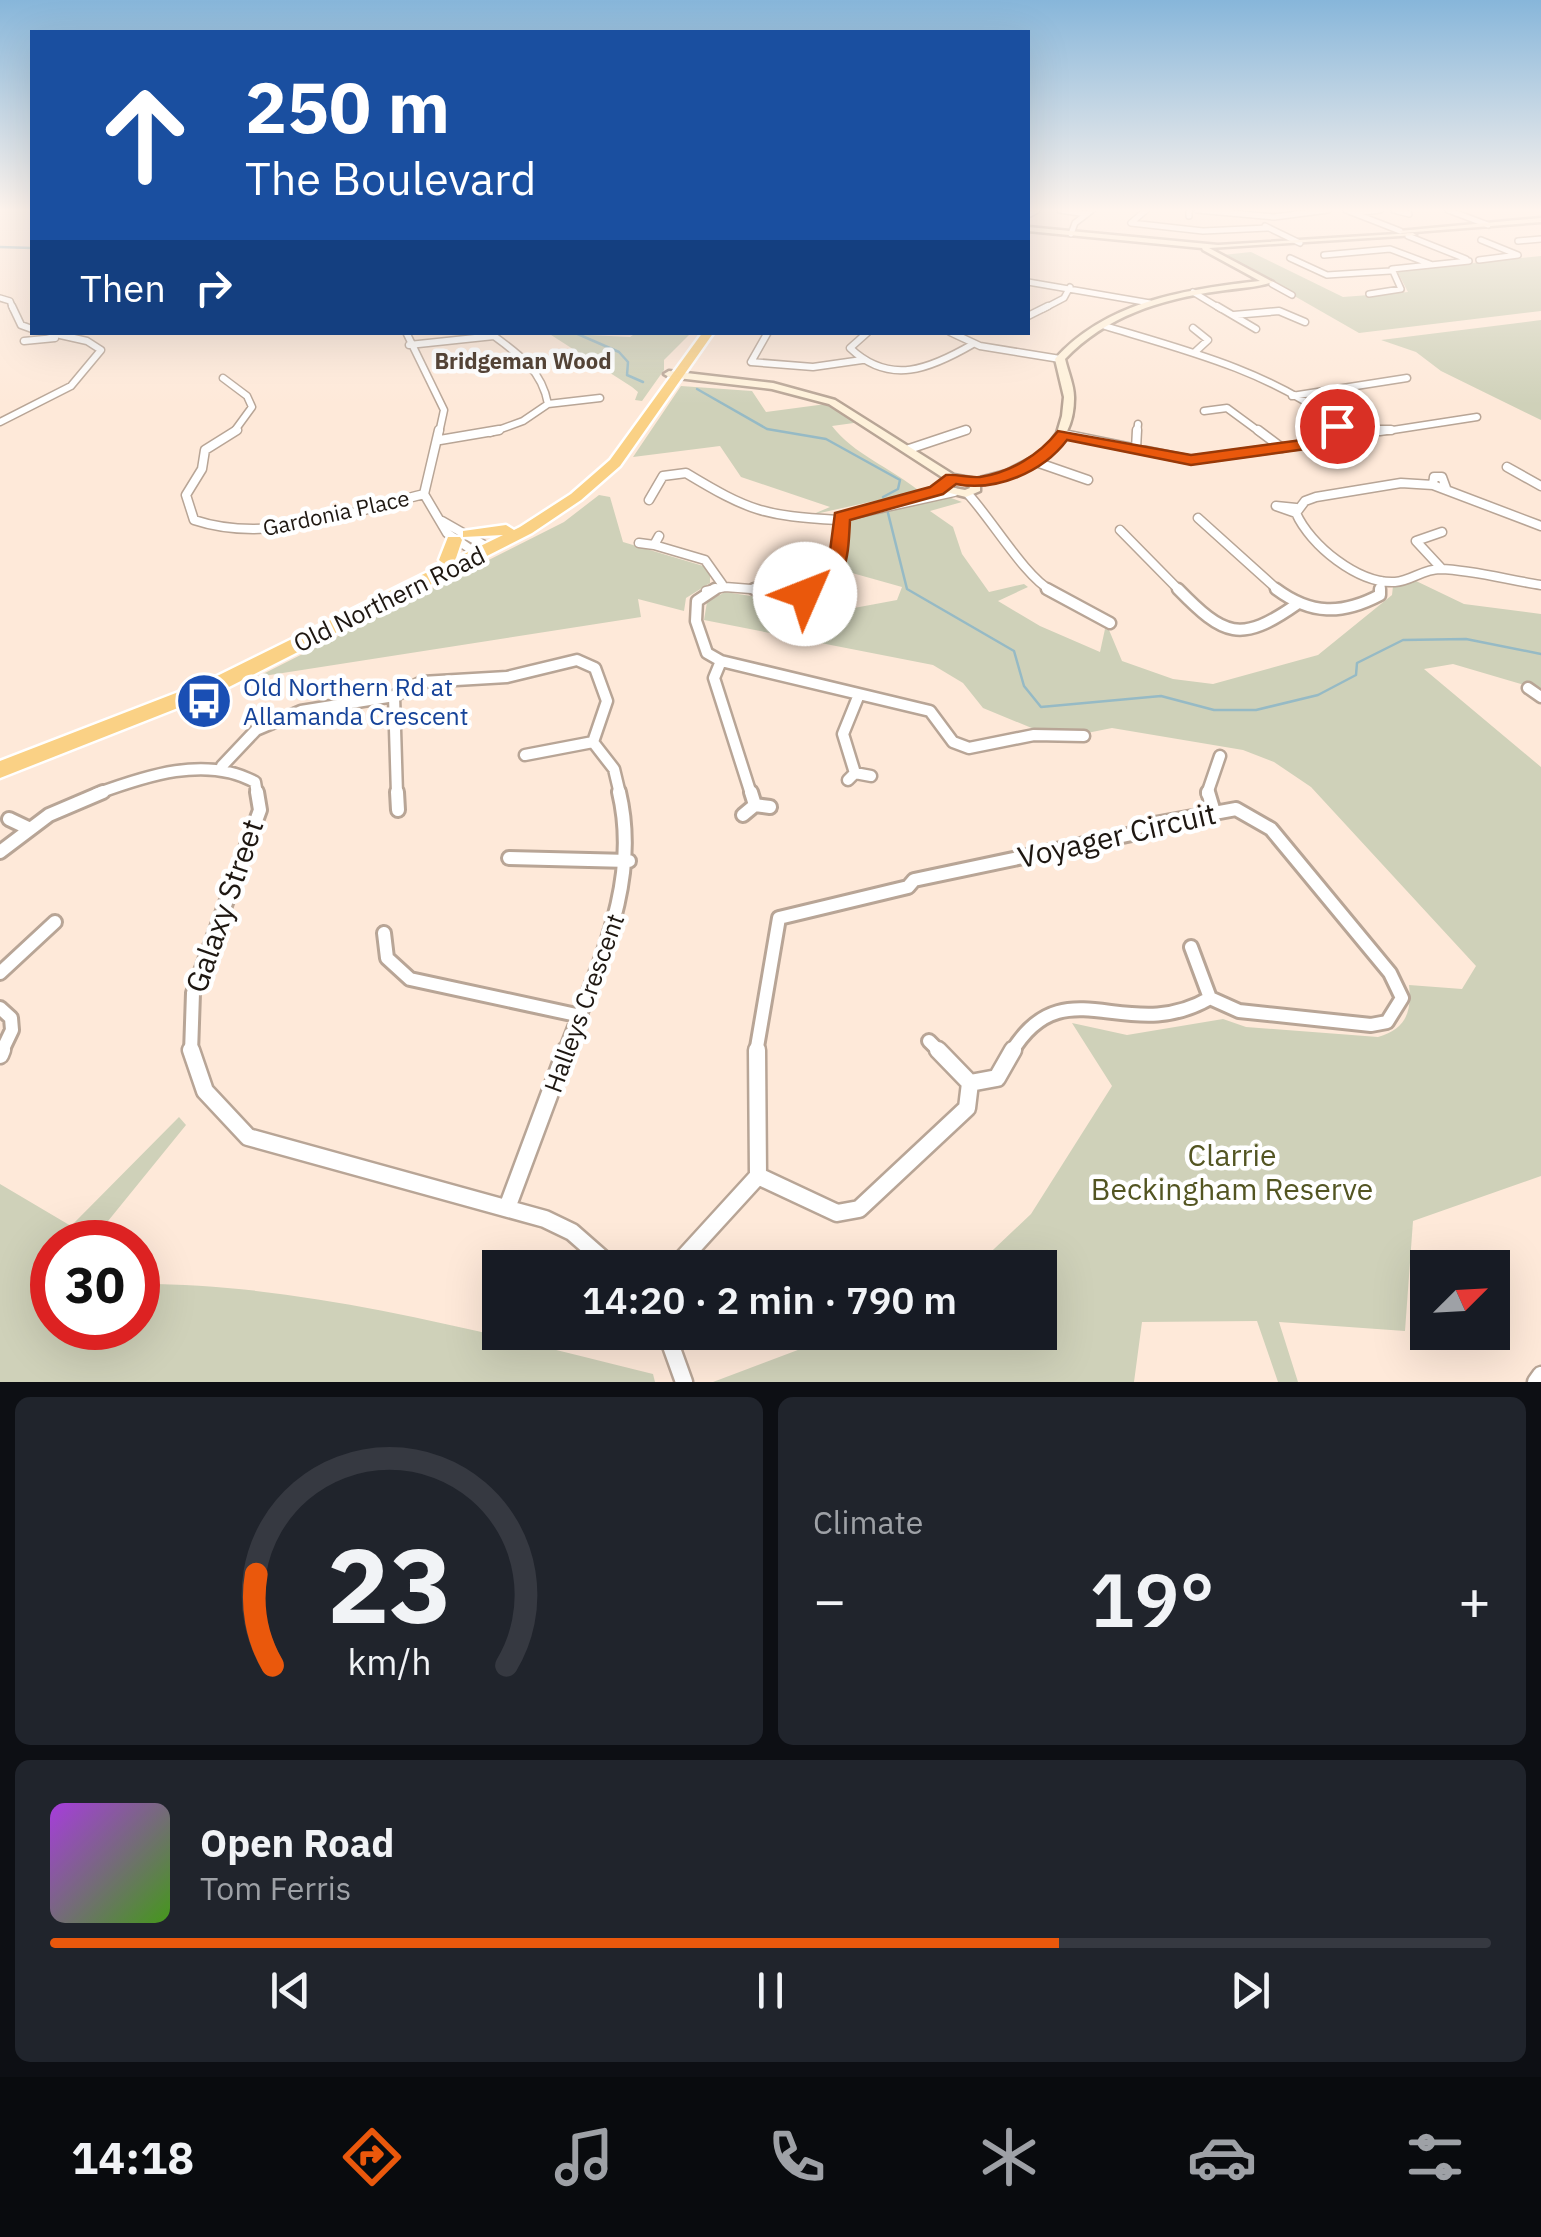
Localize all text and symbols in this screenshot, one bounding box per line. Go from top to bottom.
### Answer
text: 250 m [245,61,450,152]
icon: ahead [80,70,210,200]
text: The Boulevard [245,149,536,207]
icon: right [186,260,241,315]
text: Then [80,263,166,312]
district label: Bridgeman Wood [434,346,612,375]
pin [1295,384,1380,469]
icon: arrive [1310,399,1365,454]
street label: Gardonia Place [260,483,412,542]
street label: Old Northern Road [287,538,490,659]
position arrow [753,542,857,646]
place label: Old Northern Rd at Allamanda Crescent [243,670,469,732]
bus stop icon: Old Northern Rd at Allamanda Crescent [174,671,234,731]
street label: Voyager Circuit [1014,793,1219,876]
street label: Galaxy Street [176,814,271,997]
street label: Halleys Crescent [536,909,631,1097]
park label: Clarrie Beckingham Reserve [1091,1135,1373,1208]
speed limit sign: 30 [30,1220,160,1350]
north arrow [1410,1250,1510,1350]
map controls [1410,1250,1510,1350]
text: 14:20 · 2 min · 790 m [582,1275,957,1324]
text: Climate [813,1501,923,1543]
text: 23 [327,1516,451,1652]
text: 19° [1089,1550,1215,1648]
text: − [813,1564,846,1635]
text: + [1458,1564,1491,1635]
text: km/h [347,1638,431,1685]
text: Open Road [200,1818,394,1867]
text: Tom Ferris [200,1867,351,1909]
icon: previous [263,1963,318,2018]
icon: pause [743,1963,798,2018]
icon: next [1223,1963,1278,2018]
icon: directions [337,2122,407,2192]
icon: music [549,2122,619,2192]
icon: phone [762,2122,832,2192]
icon: climate [974,2122,1044,2192]
icon: car [1187,2122,1257,2192]
icon: filters [1400,2122,1470,2192]
text: 14:18 [71,2128,194,2186]

